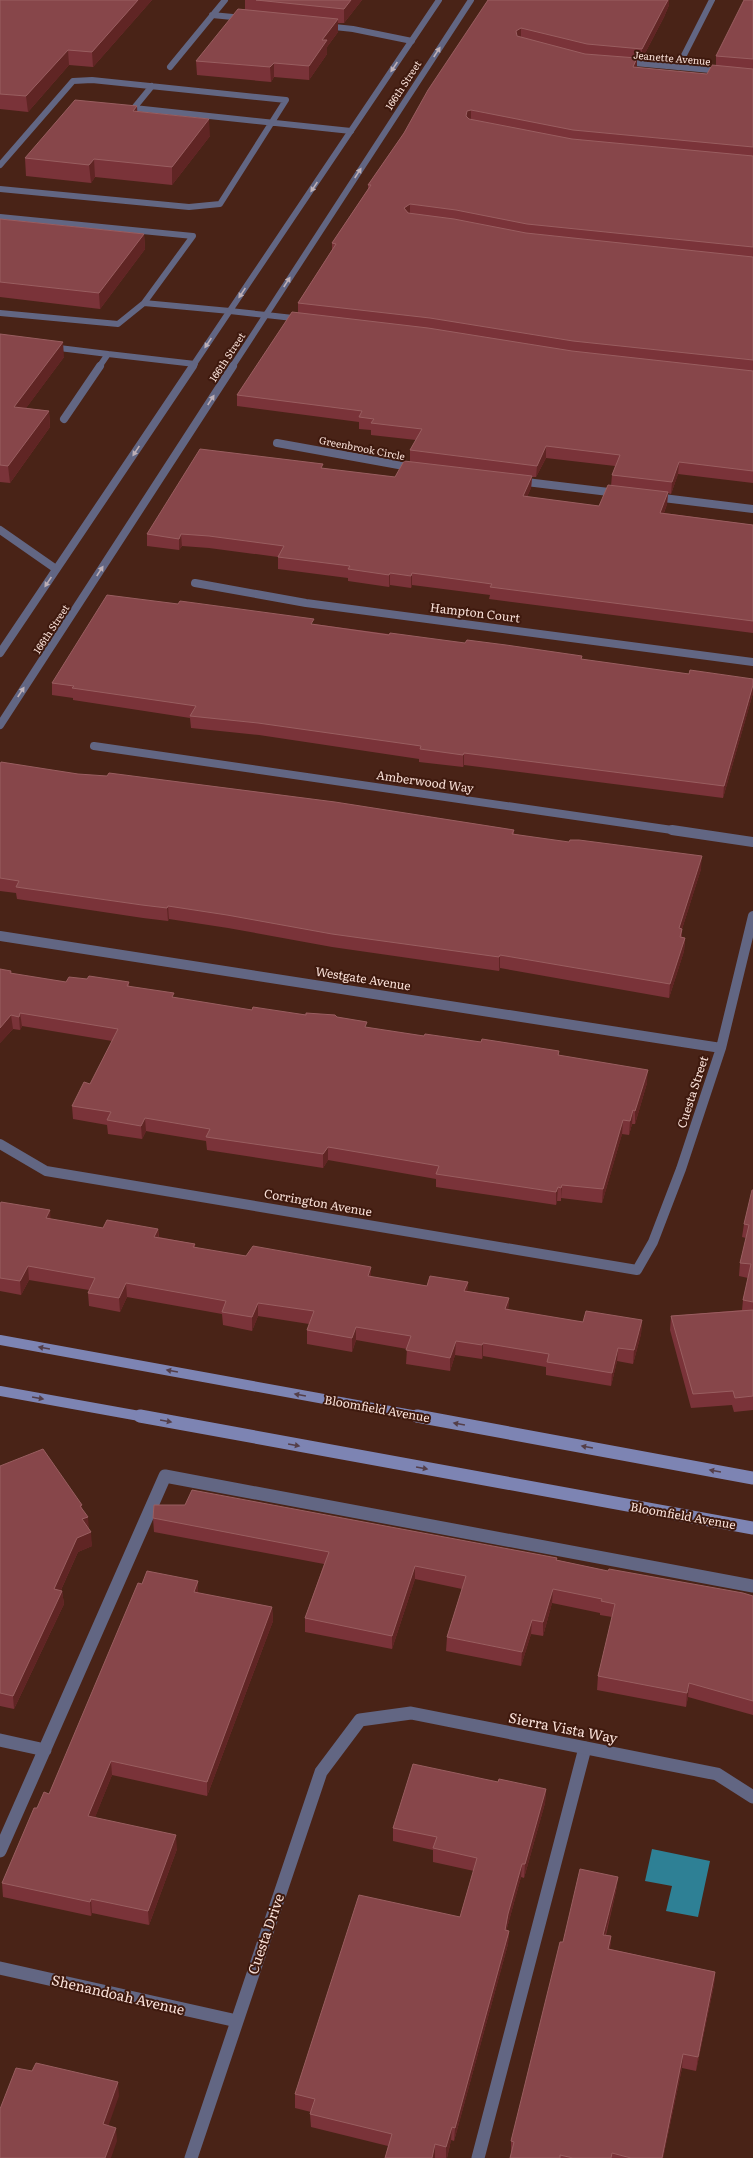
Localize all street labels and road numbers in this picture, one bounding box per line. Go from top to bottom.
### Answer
street label: Jeanette Avenue [633,47,711,68]
street label: 166th Street [381,57,424,112]
street label: 166th Street [205,329,248,384]
street label: Greenbrook Circle [318,432,406,463]
street label: Hampton Court [429,598,521,626]
street label: 166th Street [29,601,72,656]
street label: Amberwood Way [375,765,475,797]
street label: Westgate Avenue [314,962,412,994]
street label: Cuesta Street [672,1053,712,1130]
street label: Corrington Avenue [263,1184,374,1220]
street label: Bloomfield Avenue [323,1390,431,1426]
street label: Bloomfield Avenue [629,1497,737,1533]
street label: Sierra Vista Way [507,1707,620,1748]
street label: Cuesta Drive [242,1891,288,1977]
street label: Shenandoah Avenue [50,1969,187,2019]

